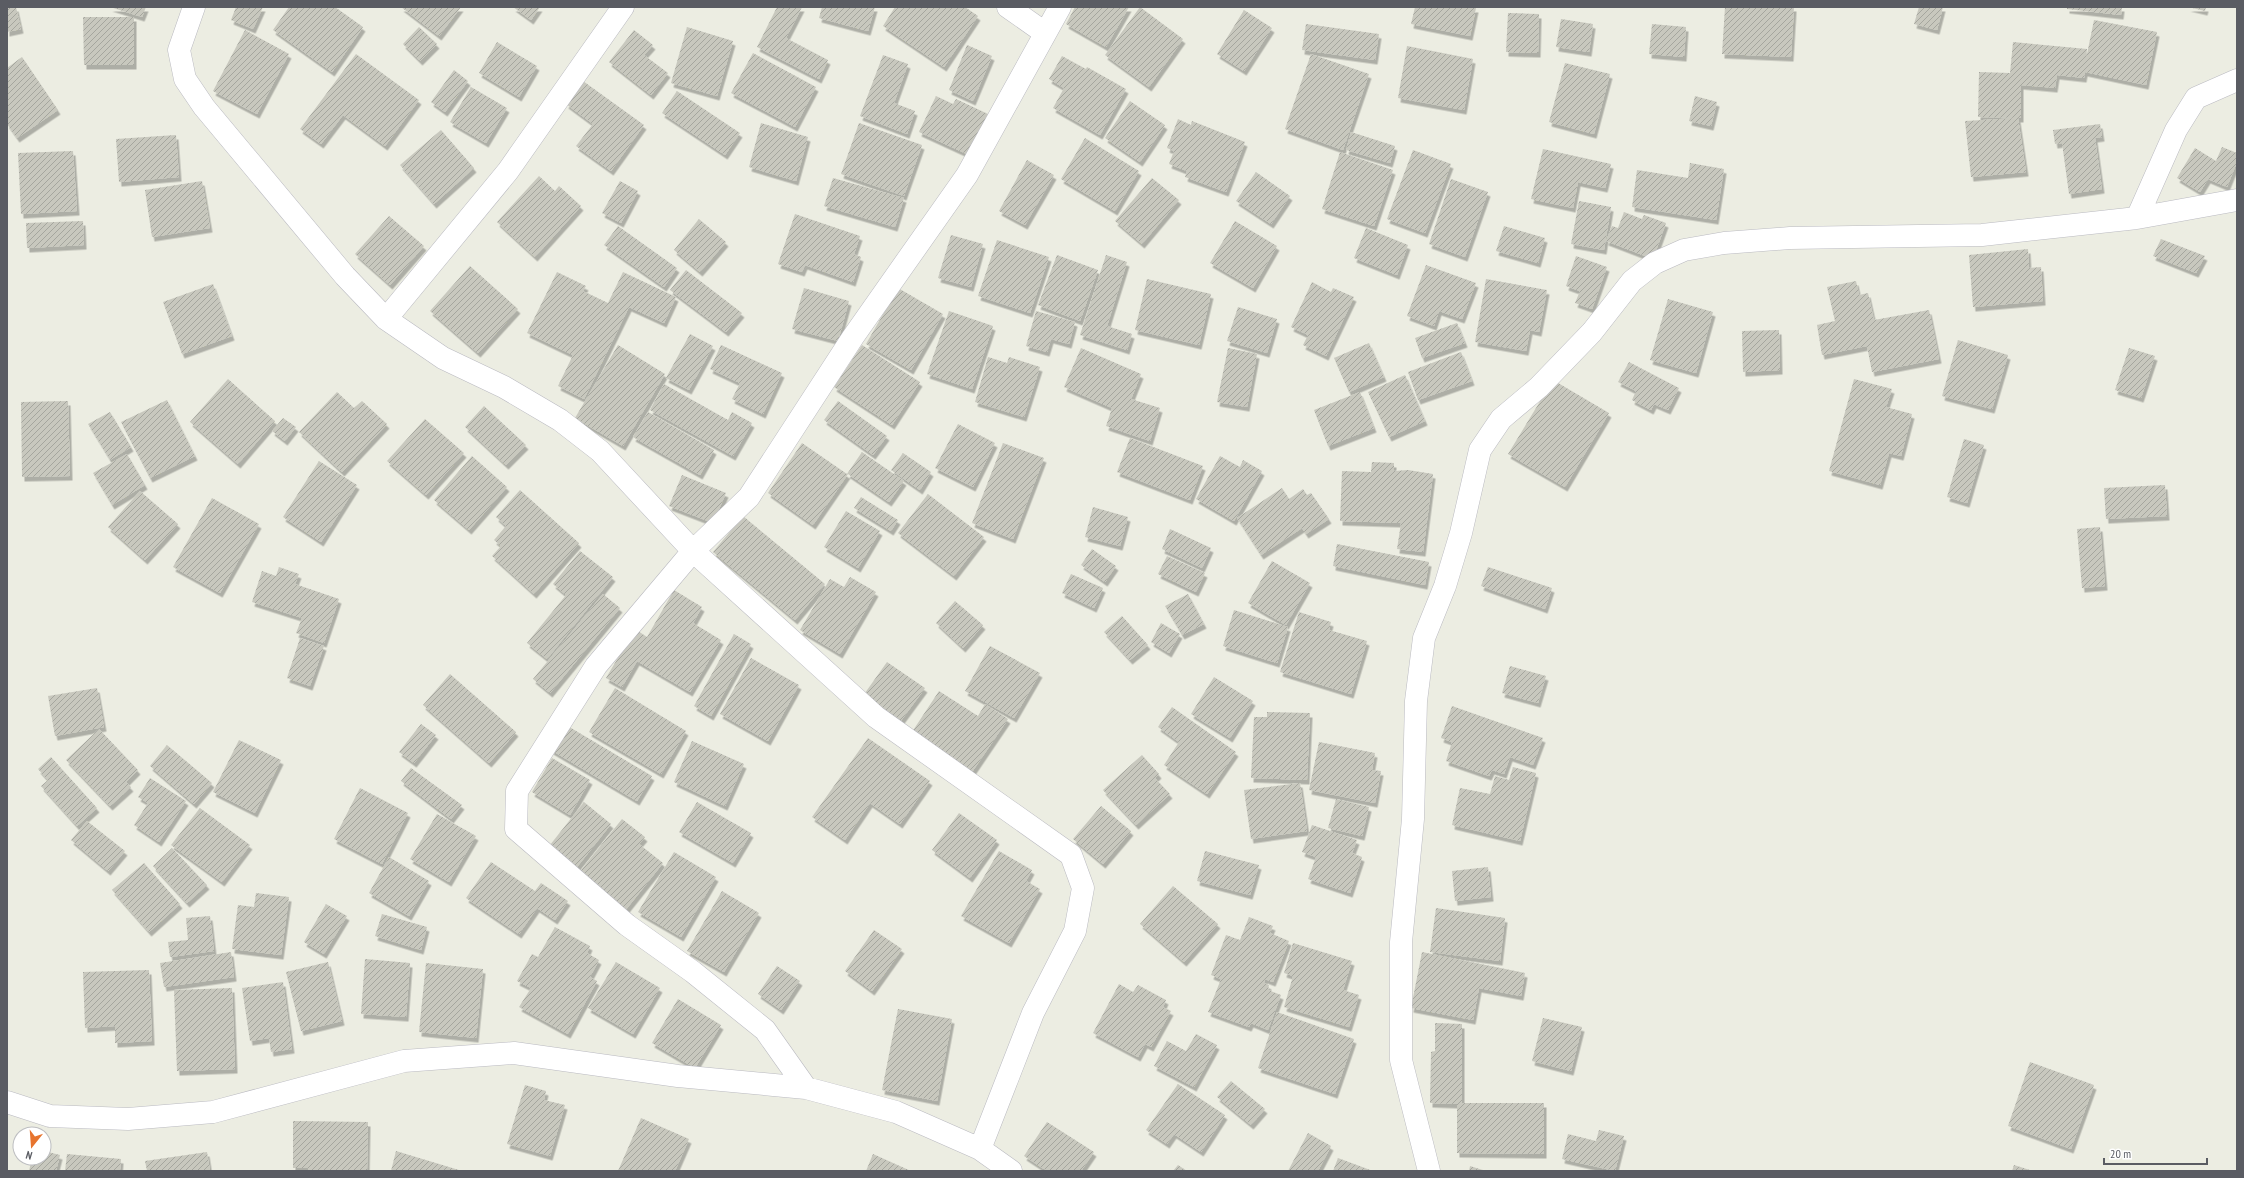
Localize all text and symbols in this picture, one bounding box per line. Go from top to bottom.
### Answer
north arrow [12,1126,52,1166]
scale bar [2104,1140,2207,1166]
text: 20 m [2110,1146,2131,1161]
text: N [24,1148,34,1163]

